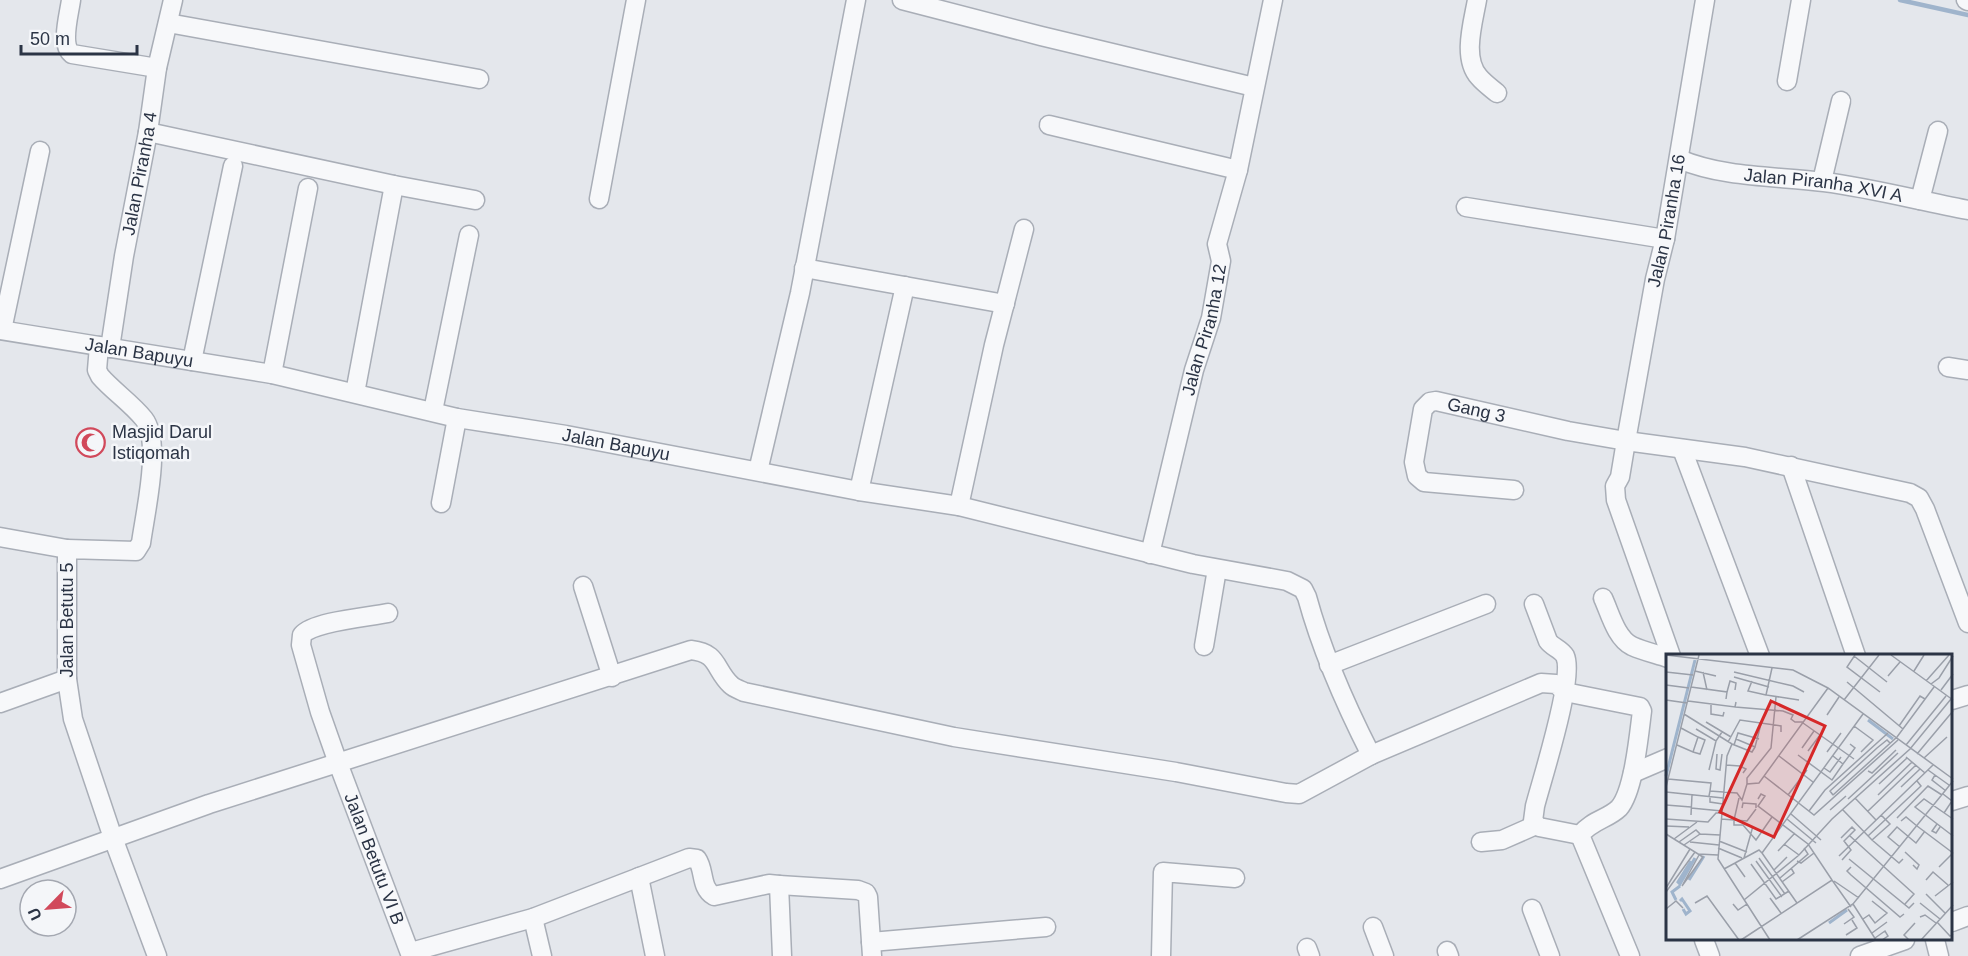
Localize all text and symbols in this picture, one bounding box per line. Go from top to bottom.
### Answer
scale bar [21,18,136,56]
text: 50 m [30,29,70,49]
street label: Jalan Piranha 4 [118,111,161,237]
street label: Jalan Piranha 16 [1644,153,1689,289]
street label: Jalan Piranha XVI A [1743,165,1905,206]
street label: Jalan Piranha 12 [1178,262,1230,397]
street label: Jalan Bapuyu [84,334,195,371]
street label: Gang 3 [1445,394,1507,426]
place label: Masjid Darul Istiqomah [112,422,212,463]
street label: Jalan Bapuyu [561,425,672,465]
mosque icon: Masjid Darul Istiqomah [75,426,107,458]
street label: Jalan Betutu 5 [57,562,77,678]
inset map [1666,654,1953,941]
street label: Jalan Betutu VI B [340,790,408,928]
north arrow [18,878,78,938]
text: U [25,905,45,923]

